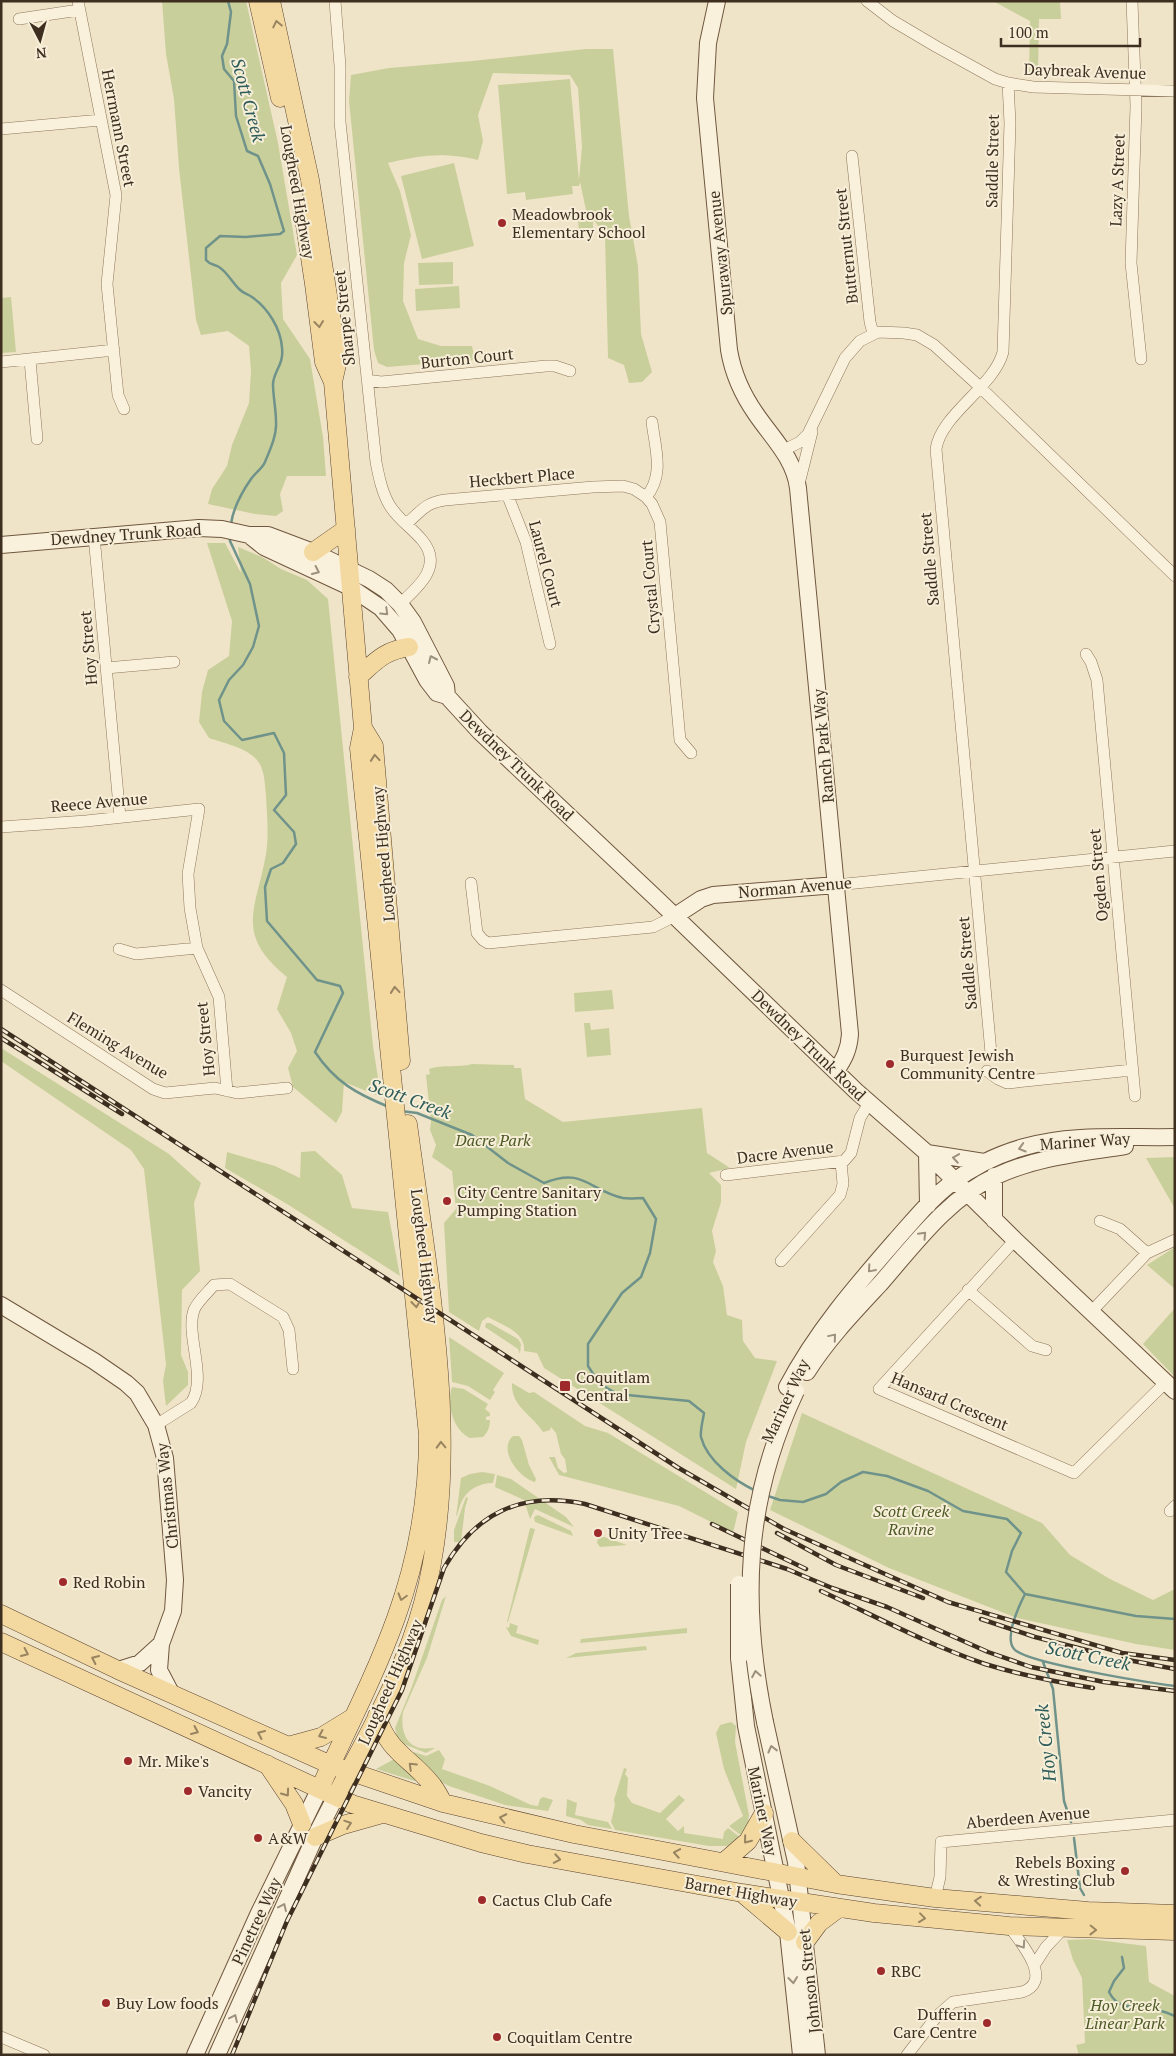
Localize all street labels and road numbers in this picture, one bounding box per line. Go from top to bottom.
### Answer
street label: Daybreak Avenue [1023,58,1147,84]
street label: Herrmann Street [97,67,141,189]
street label: Saddle Street [980,114,1004,208]
street label: Lougheed Highway [275,123,321,262]
street label: Lazy A Street [1104,133,1130,227]
street label: Butternut Street [829,187,863,305]
street label: Spuraway Avenue [703,190,737,316]
street label: Sharpe Street [328,269,360,367]
street label: Burton Court [419,342,515,374]
street label: Heckbert Place [468,461,576,493]
street label: Saddle Street [914,511,944,607]
street label: Dewdney Trunk Road [50,518,202,550]
street label: Laurel Court [524,518,568,610]
street label: Crystal Court [635,539,665,635]
street label: Hoy Street [74,610,102,686]
street label: Ranch Park Way [807,687,839,804]
street label: Dewdney Trunk Road [455,705,579,826]
street label: Lougheed Highway [366,785,400,922]
street label: Reece Avenue [50,787,148,817]
street label: Ogden Street [1083,828,1113,922]
street label: Norman Avenue [737,871,853,903]
street label: Saddle Street [952,915,982,1011]
street label: Dewdney Trunk Road [747,985,871,1106]
street label: Hoy Street [190,1001,220,1077]
street label: Fleming Avenue [63,1006,173,1084]
street label: Mariner Way [1039,1127,1132,1155]
street label: Dacre Avenue [736,1135,834,1169]
street label: Lougheed Highway [406,1187,444,1326]
street label: Mariner Way [756,1354,814,1447]
street label: Hansard Crescent [888,1366,1012,1436]
street label: Christmas Way [150,1441,183,1550]
street label: Lougheed Highway [352,1615,428,1748]
street label: Mariner Way [743,1764,783,1858]
street label: Aberdeen Avenue [965,1801,1091,1833]
street label: Barnet Highway [683,1871,800,1913]
street label: Pinetree Way [226,1873,286,1968]
street label: Johnson Street [793,1928,825,2034]

